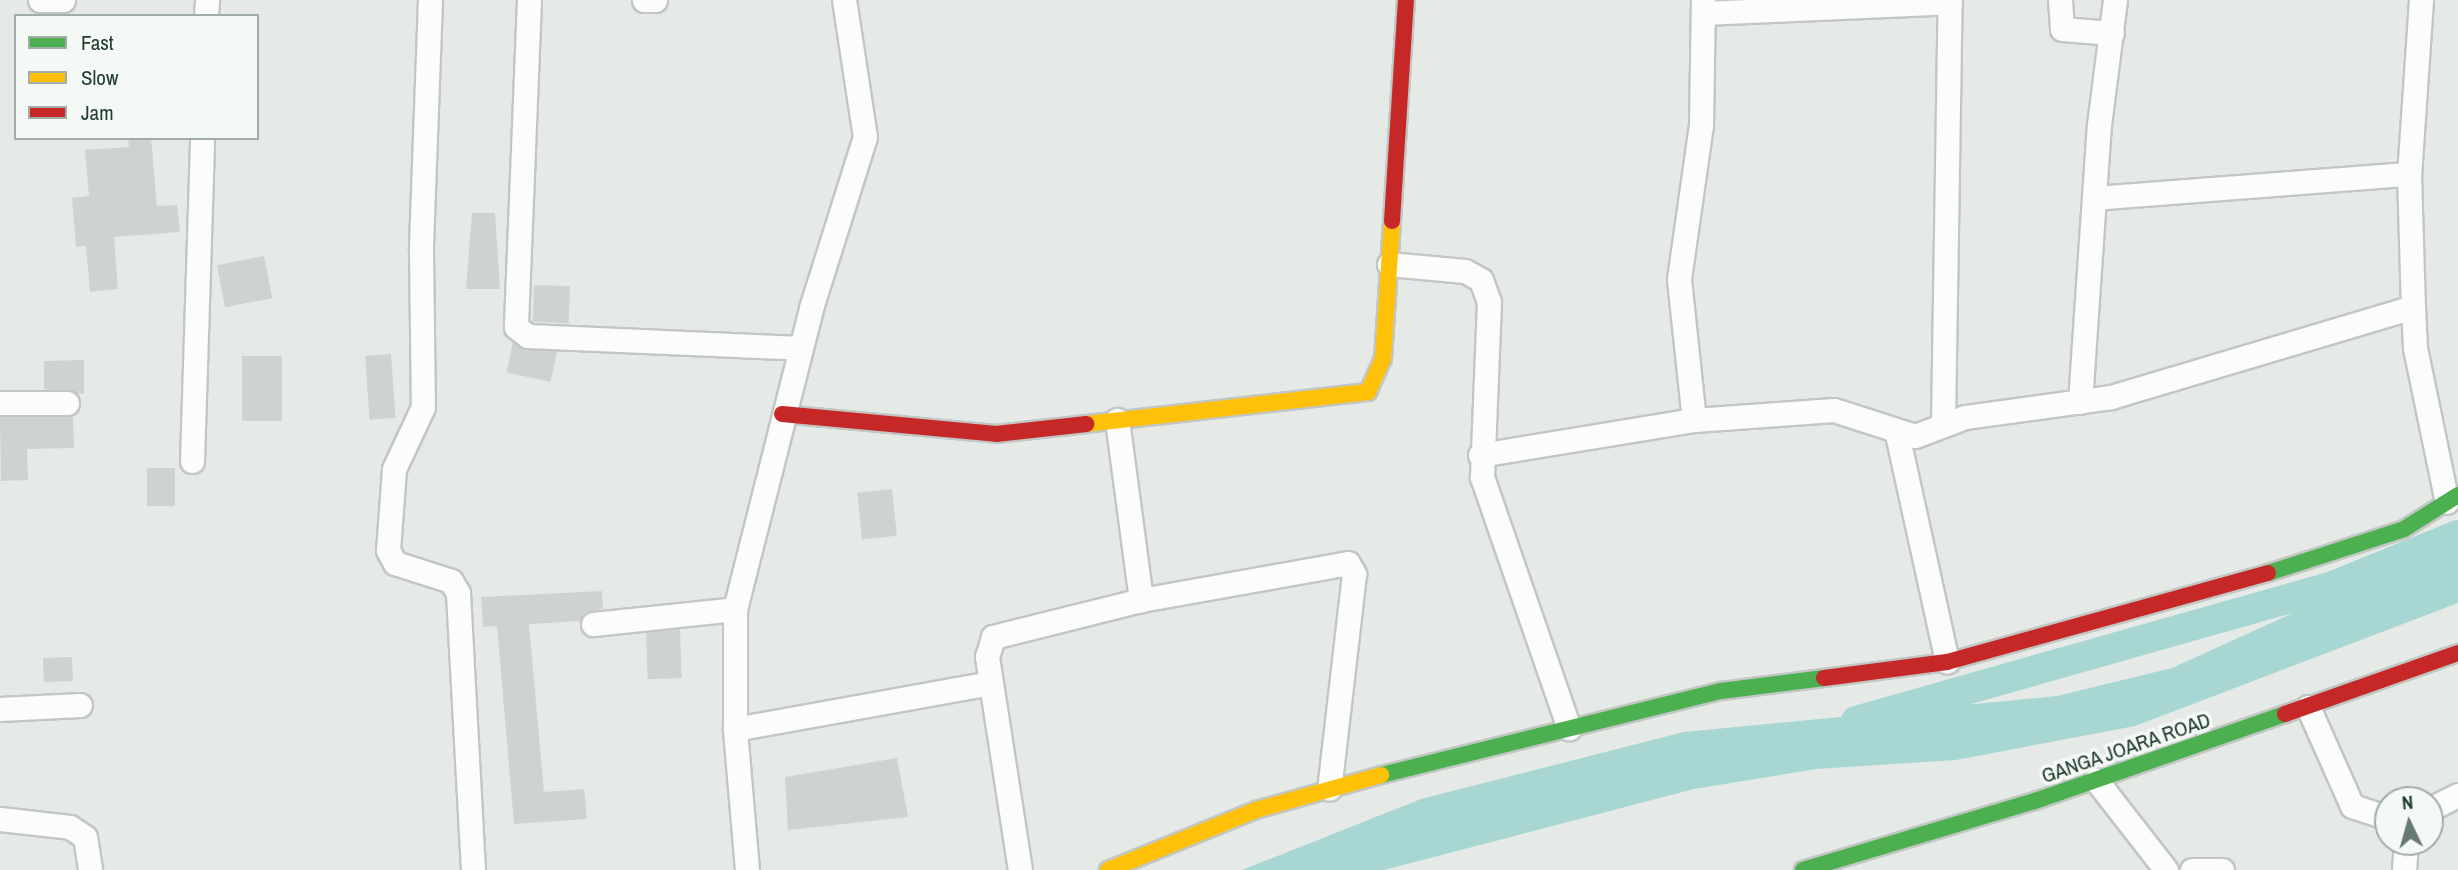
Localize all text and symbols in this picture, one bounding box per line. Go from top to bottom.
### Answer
legend [14,14,259,140]
text: Fast [81,28,114,57]
text: Slow [81,63,118,92]
text: Jam [81,98,114,127]
street label: GANGA JOARA ROAD [2037,707,2215,789]
north arrow [2374,786,2444,856]
text: N [2401,789,2414,816]

